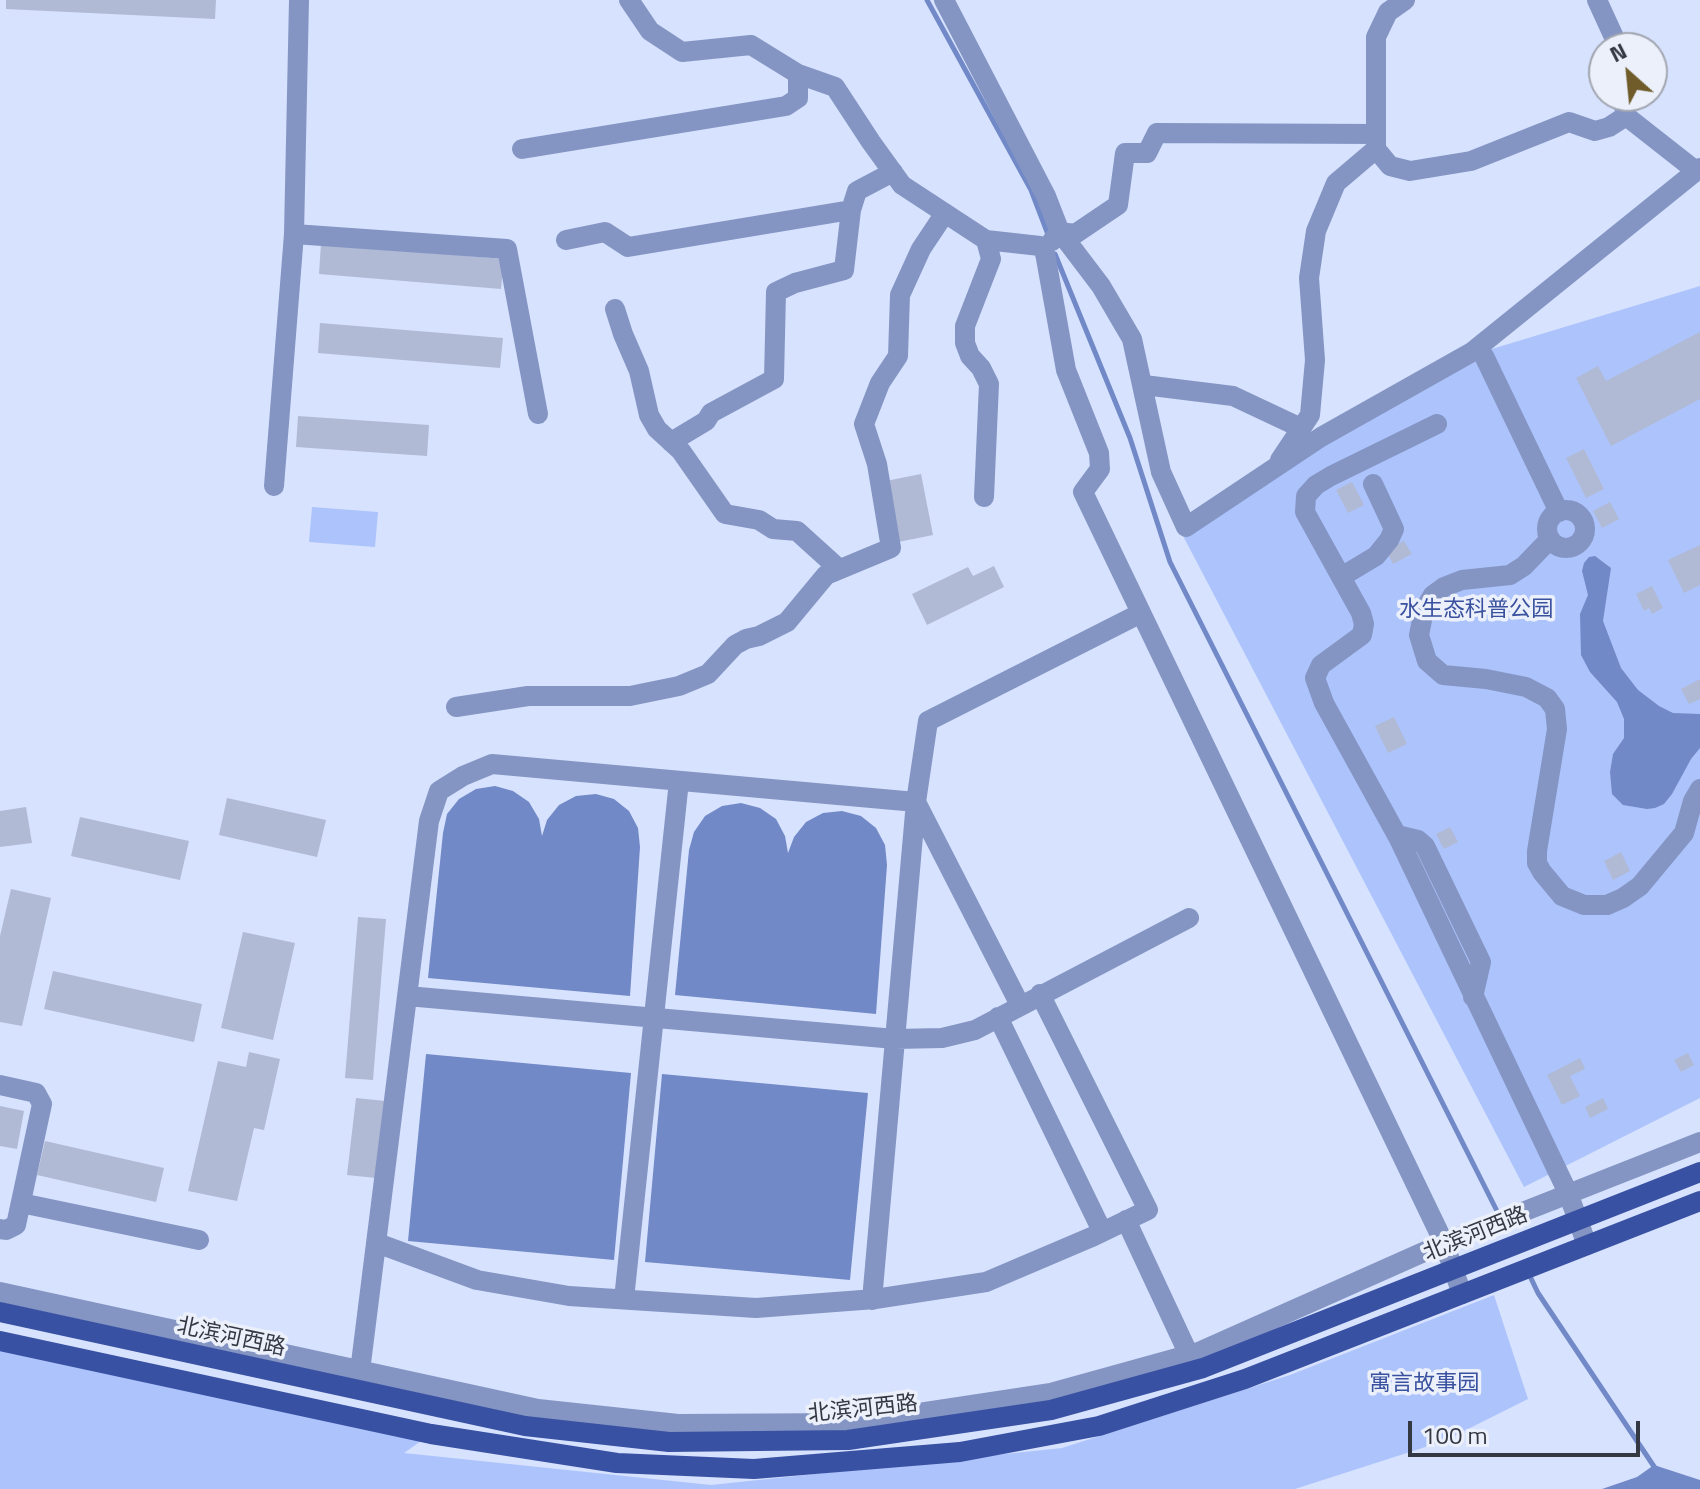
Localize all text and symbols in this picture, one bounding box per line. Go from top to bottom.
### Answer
north arrow [1588,32,1668,112]
text: N [1604,34,1633,71]
park label: 水生态科普公园 [1399,598,1553,624]
street label: 北滨河西路 [1420,1202,1532,1268]
street label: 北滨河西路 [174,1314,288,1362]
park label: 寓言故事园 [1369,1372,1479,1398]
street label: 北滨河西路 [807,1391,919,1429]
scale bar [1412,1405,1644,1455]
text: 100 m [1422,1417,1488,1453]

